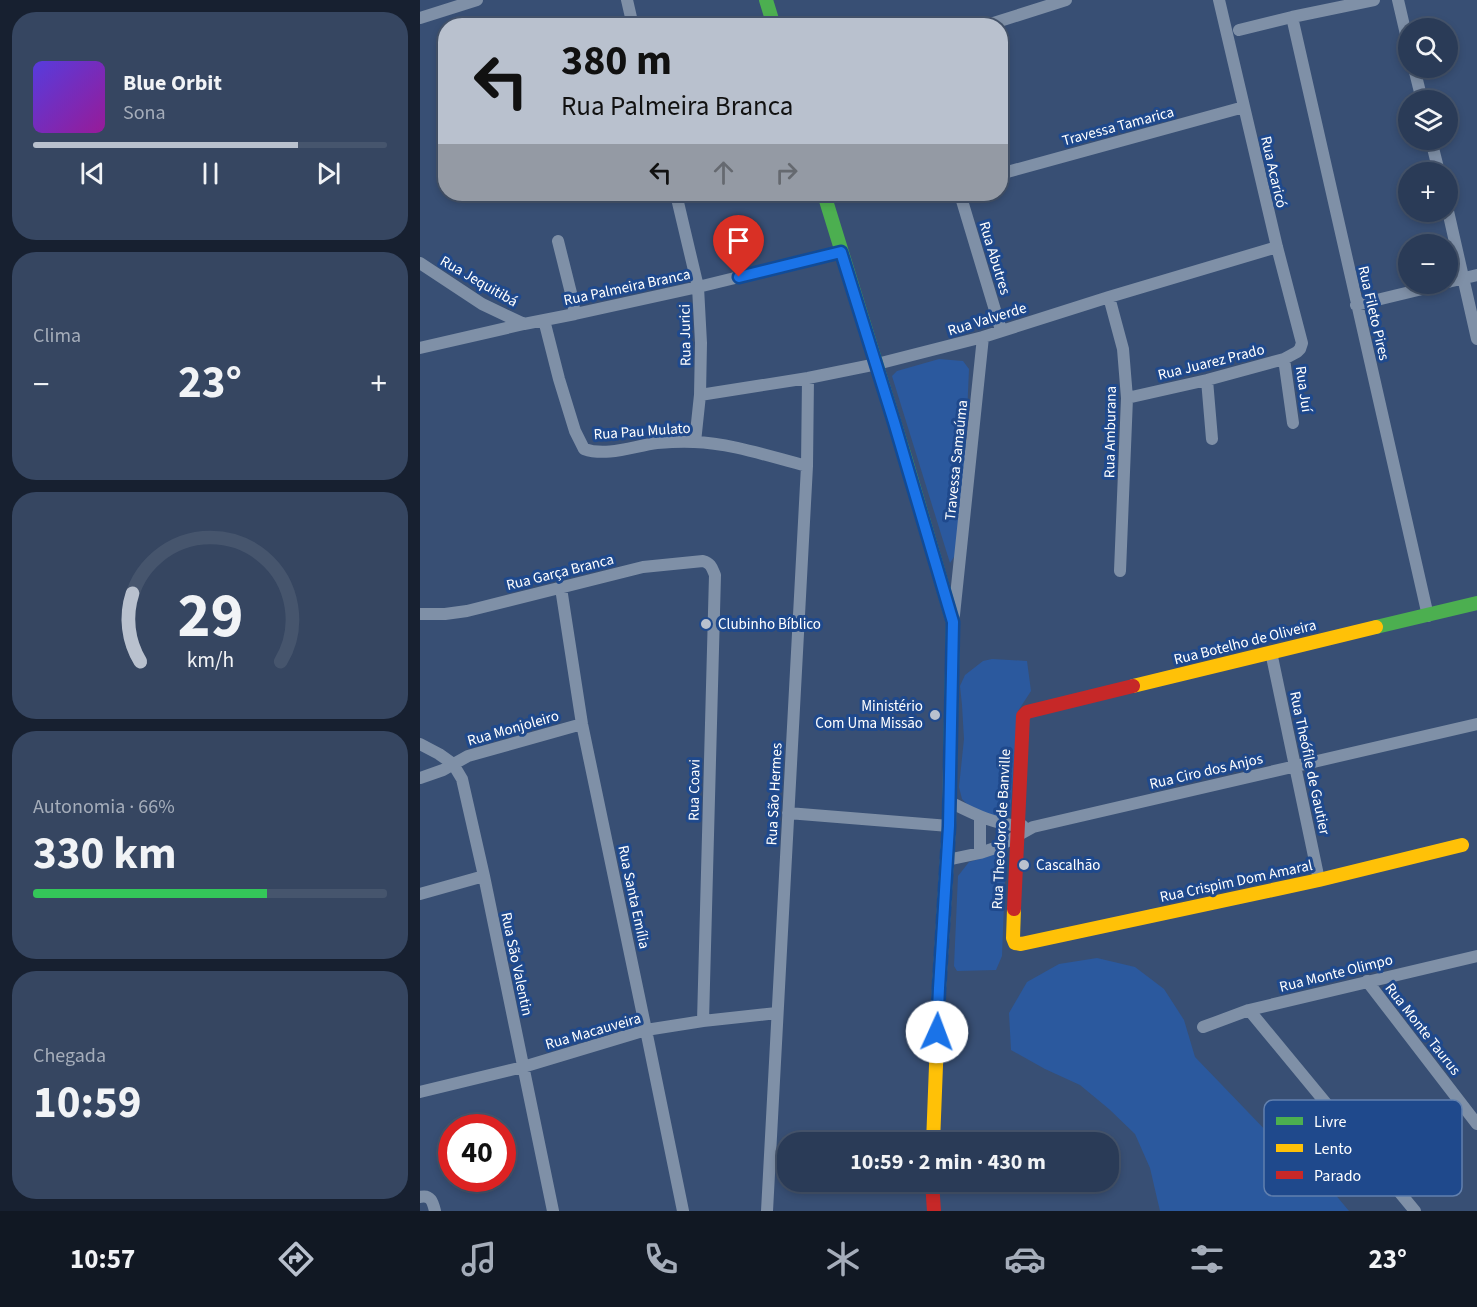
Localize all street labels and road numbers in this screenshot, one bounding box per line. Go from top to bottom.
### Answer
street label: Travessa Tamarica [1060,101,1176,151]
street label: Rua Acaricó [1255,134,1292,210]
street label: Rua Abutres [973,219,1016,297]
street label: Rua Jequitibá [436,251,521,312]
street label: Rua Palmeira Branca [562,264,692,311]
street label: Rua Fileto Pires [1352,264,1395,362]
street label: Rua Valverde [945,298,1029,341]
street label: Rua Jurici [674,304,697,366]
street label: Rua Juarez Prado [1156,339,1267,386]
street label: Rua Juí [1290,365,1317,415]
street label: Rua Amburana [1099,386,1122,478]
street label: Travessa Samaúma [940,399,973,521]
street label: Rua Pau Mulato [593,418,691,445]
street label: Rua Garça Branca [504,549,616,596]
street label: Rua Botelho de Oliveira [1172,615,1319,670]
street label: Rua Theófile de Gautier [1284,689,1335,838]
street label: Rua Monjoleiro [465,705,561,752]
street label: Rua São Hermes [761,742,788,846]
street label: Rua Theodoro de Banville [987,748,1016,910]
street label: Rua Ciro dos Anjos [1147,748,1265,795]
street label: Rua Coavi [683,759,706,821]
street label: Rua Santa Emília [612,843,655,951]
street label: Rua Crispim Dom Amaral [1158,855,1315,908]
street label: Rua São Valentin [495,910,538,1018]
street label: Rua Monte Olimpo [1277,949,1395,998]
street label: Rua Monte Taurus [1380,979,1465,1080]
street label: Rua Macauveira [543,1008,643,1055]

